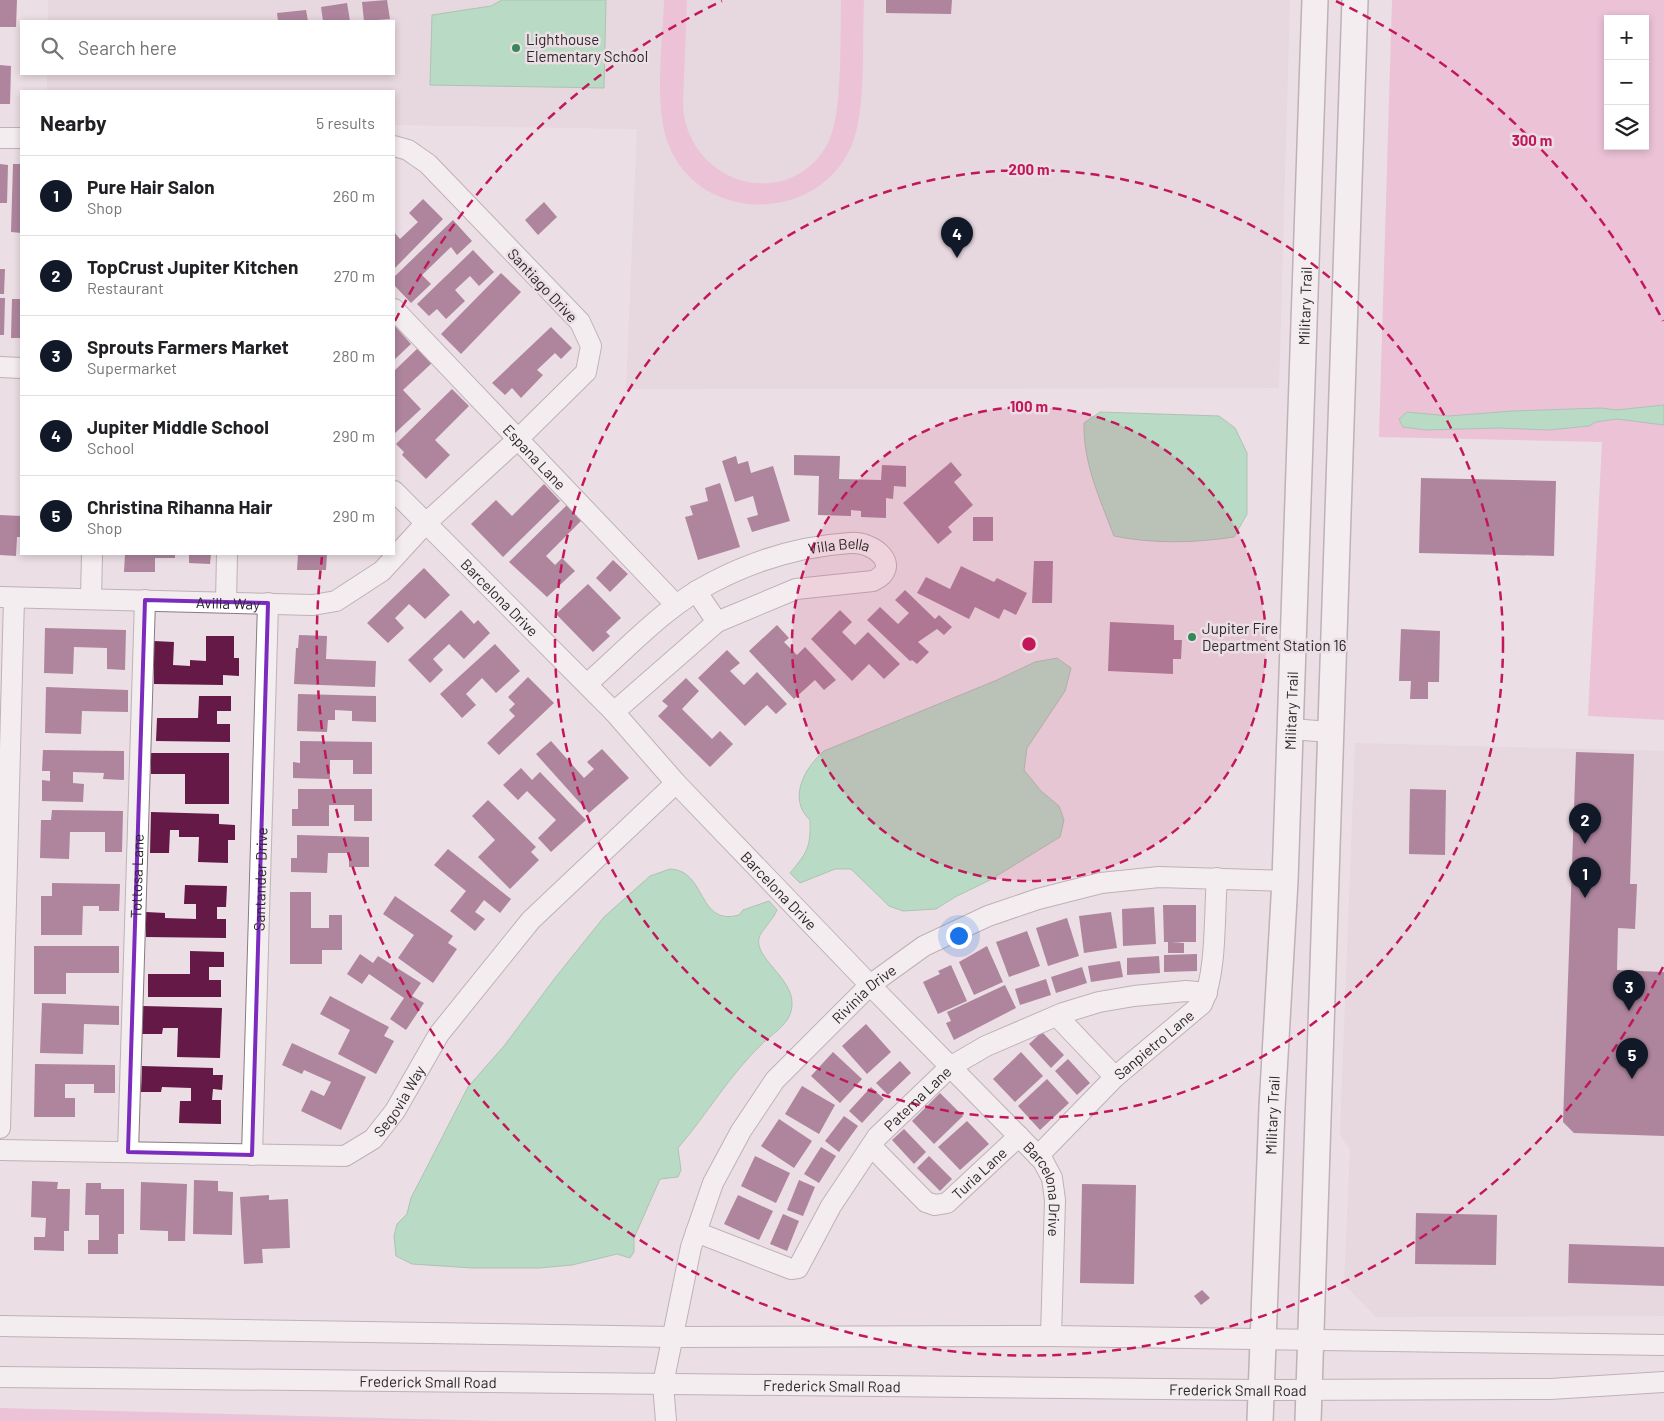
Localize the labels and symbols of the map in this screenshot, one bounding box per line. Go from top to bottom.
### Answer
place label: Lighthouse Elementary School [526,30,648,65]
marker: Lighthouse Elementary School [510,42,522,54]
text: 300 m [1512,131,1552,149]
text: 200 m [1008,160,1050,178]
pin: 4 [941,217,973,258]
street label: Santiago Drive [504,244,582,326]
street label: Military Trail [1294,266,1315,346]
text: 100 m [1010,397,1048,415]
street label: Espana Lane [499,420,570,493]
street label: Villa Bella [807,534,873,557]
street label: Barcelona Drive [457,555,542,640]
street label: Avilla Way [196,593,260,613]
place label: Jupiter Fire Department Station 16 [1202,619,1347,654]
marker: Jupiter Fire Department Station 16 [1186,631,1198,643]
centre of rings [1020,635,1038,653]
street label: Military Trail [1280,671,1301,750]
pin: 2 [1569,803,1601,844]
street label: Santander Drive [249,827,270,931]
street label: Tottosa Lane [126,834,147,919]
street label: Barcelona Drive [737,847,821,933]
pin: 1 [1569,857,1601,898]
your location [946,923,972,949]
street label: Rivinia Drive [828,960,899,1027]
pin: 3 [1613,970,1645,1011]
street label: Sanpietro Lane [1110,1006,1197,1083]
pin: 5 [1616,1038,1648,1079]
street label: Segovia Way [369,1062,428,1140]
street label: Paterna Lane [880,1062,955,1135]
street label: Military Trail [1261,1075,1283,1155]
street label: Barcelona Drive [1020,1138,1064,1237]
street label: Turia Lane [948,1143,1010,1203]
street label: Frederick Small Road [359,1372,497,1391]
street label: Frederick Small Road [763,1376,901,1395]
street label: Frederick Small Road [1169,1380,1307,1399]

